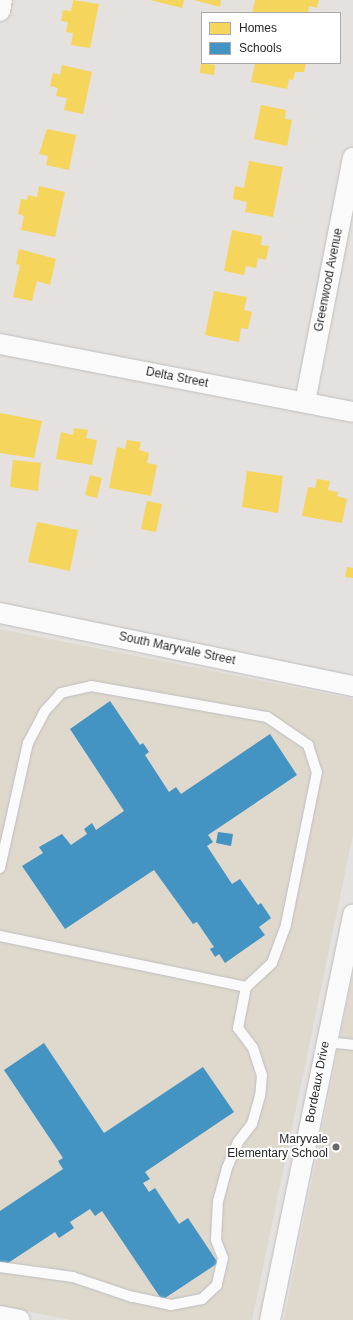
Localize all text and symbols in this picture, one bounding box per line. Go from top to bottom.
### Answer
legend [201,12,341,64]
text: Homes [239,21,277,35]
text: Schools [239,41,282,55]
street label: Greenwood Avenue [312,227,346,333]
street label: Delta Street [145,365,209,391]
street label: South Maryvale Street [117,630,237,668]
street label: Bordeaux Drive [303,1040,333,1124]
place label: Maryvale Elementary School [227,1133,328,1161]
marker: Maryvale Elementary School [331,1142,341,1152]

